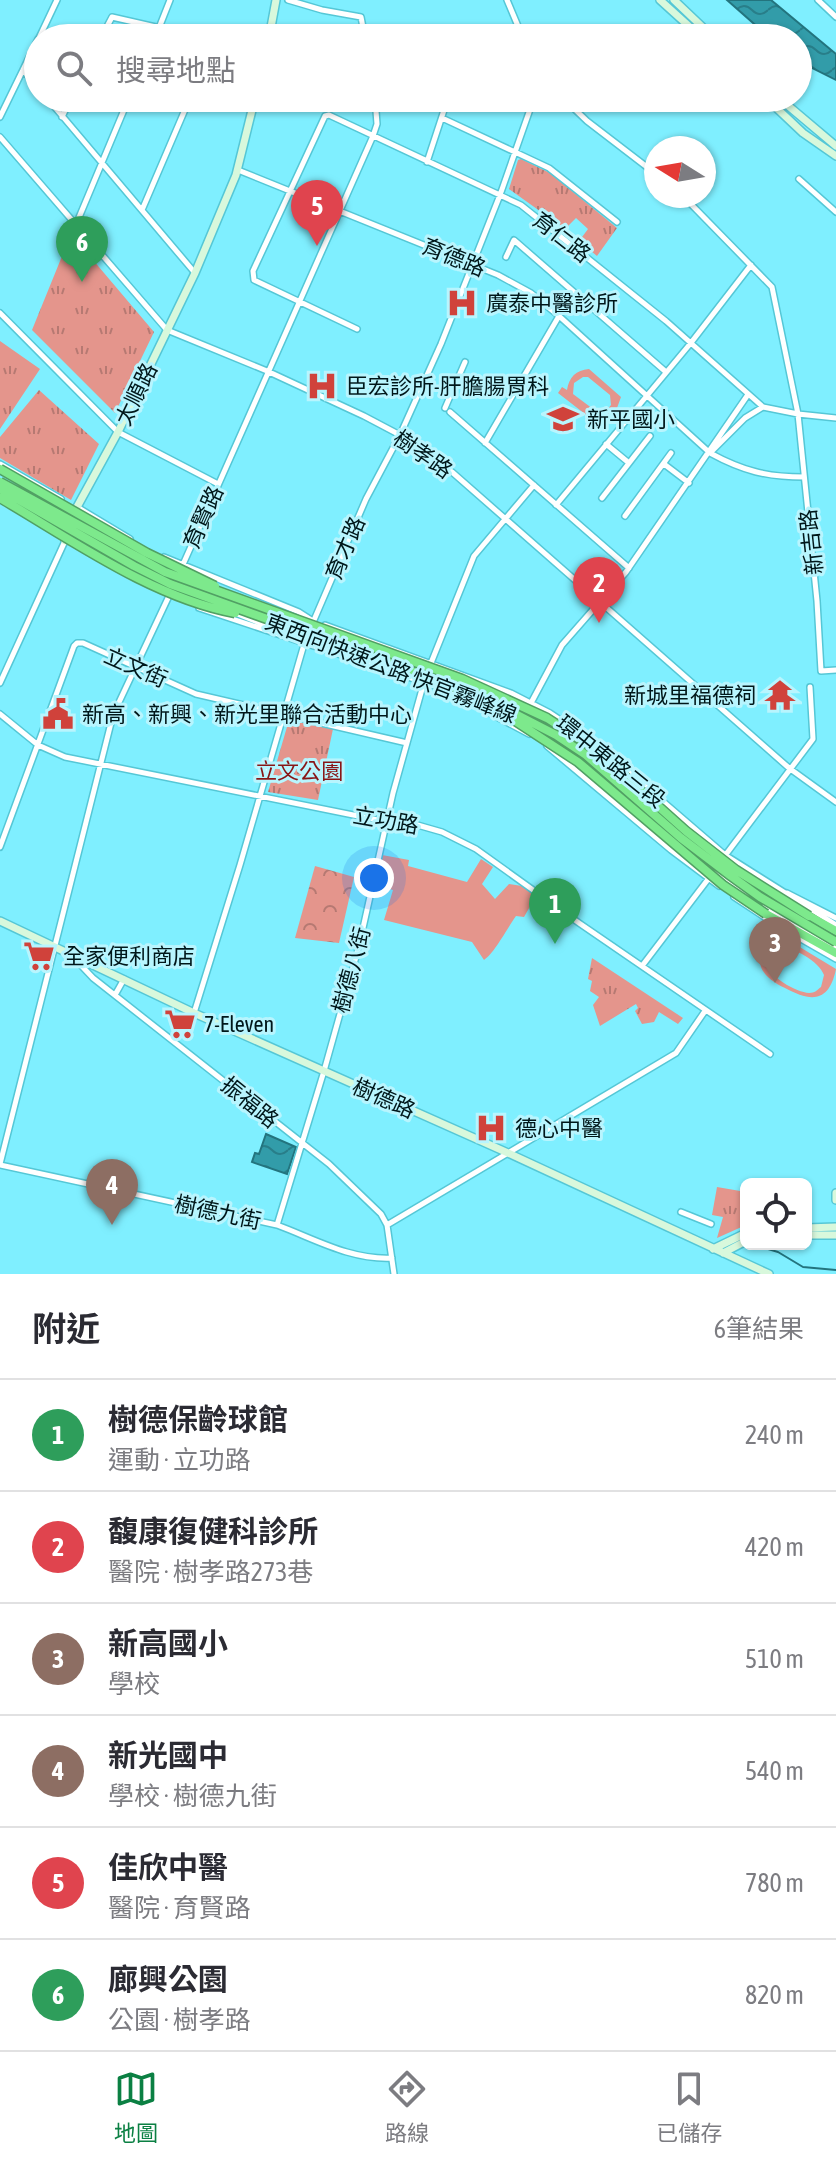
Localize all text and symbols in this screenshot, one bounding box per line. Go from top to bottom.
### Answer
search box [24,24,812,112]
icon: search [52,46,96,90]
text: 搜尋地點 [116,53,236,87]
north arrow [644,136,716,208]
pin: 5 [291,180,343,246]
street label: 育仁路 [528,206,596,268]
pin: 6 [56,216,108,282]
street label: 育德路 [419,233,489,281]
hospital icon: 廣泰中醫診所 [445,286,479,320]
place label: 廣泰中醫診所 [486,290,618,316]
street label: 太順路 [110,359,162,429]
hospital icon: 臣宏診所-肝膽腸胃科 [305,369,339,403]
place label: 臣宏診所-肝膽腸胃科 [346,373,550,399]
school or university icon: 新平國小 [546,402,580,436]
place label: 新平國小 [587,406,675,432]
street label: 樹孝路 [389,424,457,484]
street label: 育賢路 [178,482,228,552]
street label: 新吉路 [795,508,827,576]
street label: 育才路 [320,513,370,583]
pin: 2 [573,557,625,623]
street label: 東西向快速公路 快官霧峰線 [262,608,520,728]
street label: 立文街 [101,642,171,692]
temple icon: 新城里福德祠 [763,678,797,712]
place label: 新城里福德祠 [624,682,756,708]
public building icon: 新高、新興、新光里聯合活動中心 [41,697,75,731]
place label: 新高、新興、新光里聯合活動中心 [82,701,412,727]
street label: 環中東路三段 [552,709,670,813]
park label: 立文公園 [255,758,343,784]
street label: 立功路 [351,801,421,839]
your location [354,858,394,898]
pin: 1 [529,878,581,944]
pin: 3 [749,917,801,983]
street label: 樹德八街 [327,924,375,1016]
supermarket icon: 全家便利商店 [22,939,56,973]
place label: 全家便利商店 [63,943,195,969]
supermarket icon: 7-Eleven [163,1007,197,1041]
place label: 7-Eleven [204,1011,274,1037]
street label: 振福路 [216,1071,284,1133]
street label: 樹德路 [349,1073,419,1123]
hospital icon: 德心中醫 [474,1111,508,1145]
place label: 德心中醫 [515,1115,603,1141]
pin: 4 [86,1159,138,1225]
map controls [740,1178,812,1250]
button: locate [740,1178,812,1250]
street label: 樹德九街 [172,1190,264,1234]
text: 附近 [32,1309,100,1348]
text: 6筆結果 [714,1314,804,1344]
text: 樹德保齡球館 [108,1402,288,1436]
text: 1 [52,1420,64,1450]
text: 240 m [745,1420,804,1450]
text: 運動 · 立功路 [108,1445,251,1475]
text: 馥康復健科診所 [108,1514,318,1548]
text: 2 [52,1532,64,1562]
text: 420 m [745,1532,804,1562]
text: 醫院 · 樹孝路273巷 [108,1557,313,1587]
text: 新高國小 [108,1626,228,1660]
text: 3 [52,1644,64,1674]
text: 510 m [745,1644,804,1674]
text: 學校 [108,1669,160,1699]
text: 新光國中 [108,1738,228,1772]
text: 4 [52,1756,64,1786]
text: 540 m [745,1756,804,1786]
text: 學校 · 樹德九街 [108,1781,277,1811]
text: 佳欣中醫 [108,1850,228,1884]
text: 5 [52,1868,64,1898]
text: 780 m [745,1868,804,1898]
text: 醫院 · 育賢路 [108,1893,251,1923]
text: 廊興公園 [108,1962,228,1996]
text: 6 [52,1980,64,2010]
text: 820 m [745,1980,804,2010]
text: 公園 · 樹孝路 [108,2005,251,2035]
tab: 地圖 [114,2067,158,2147]
tab: 路線 [385,2067,429,2147]
tab: 已儲存 [656,2067,722,2147]

